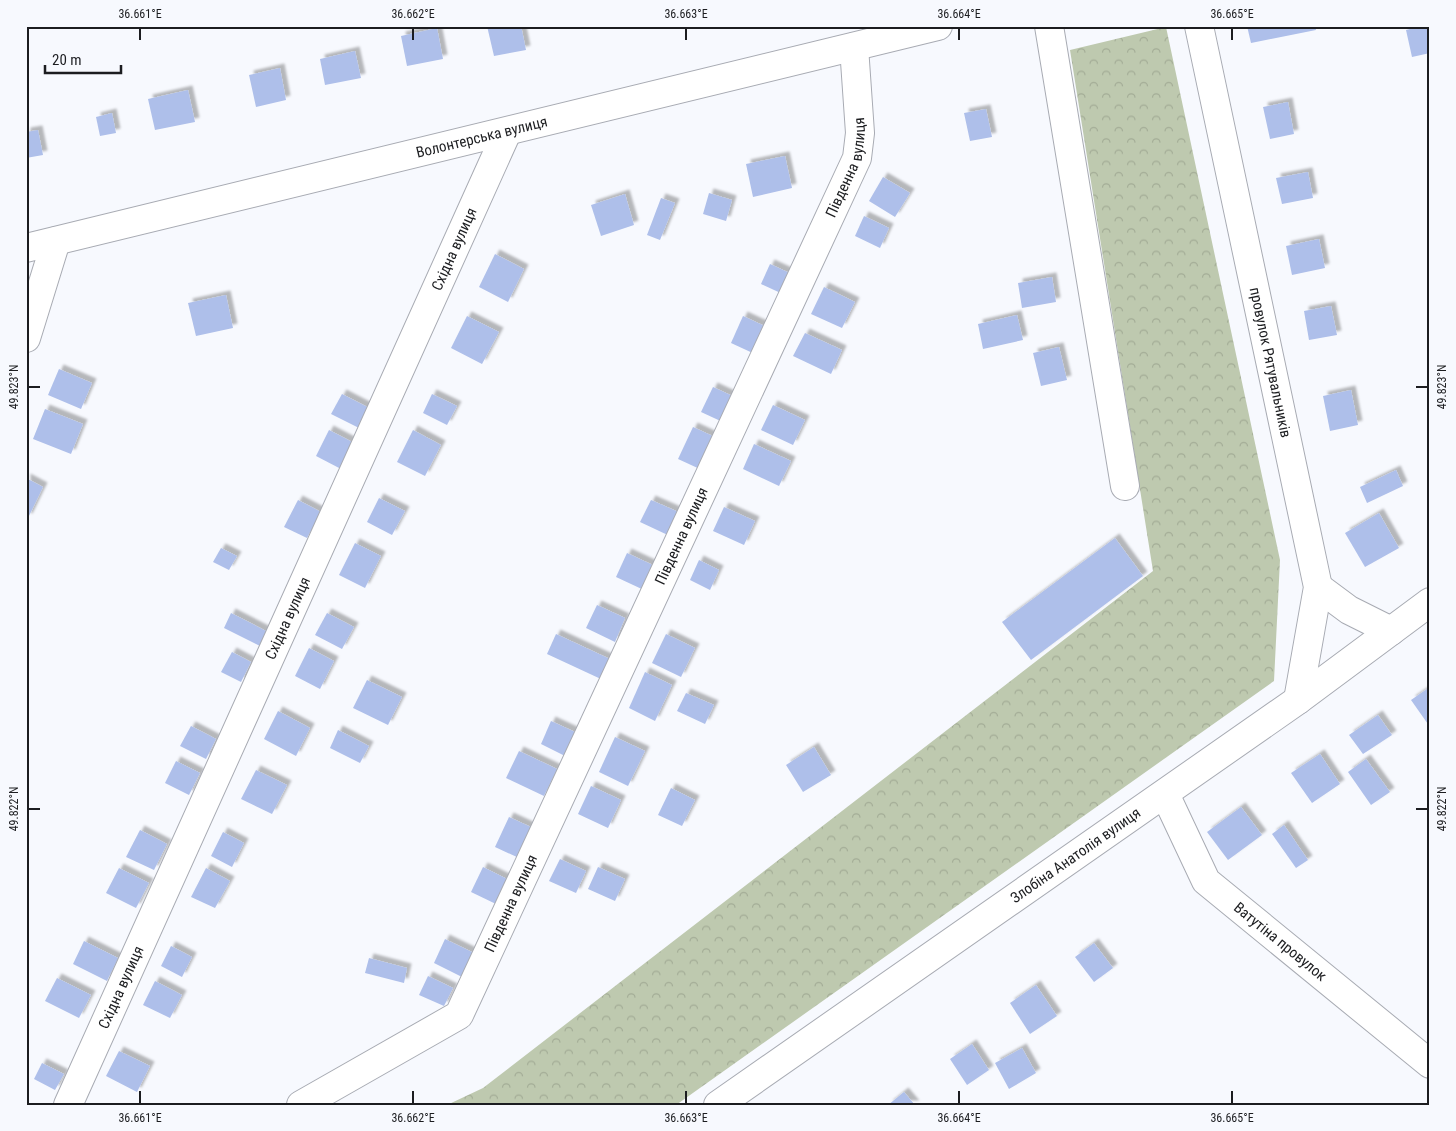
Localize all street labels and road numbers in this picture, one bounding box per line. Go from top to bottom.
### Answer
street label: Волонтерська вулиця [414,112,549,162]
street label: Південна вулиця [822,117,869,220]
street label: Східна вулиця [428,205,481,293]
street label: провулок Рятувальників [1246,286,1295,439]
street label: Південна вулиця [651,484,712,588]
street label: Східна вулиця [261,574,314,662]
street label: Злобіна Анатолія вулиця [1007,804,1144,907]
street label: Південна вулиця [481,852,541,955]
street label: Ватутіна провулок [1230,898,1330,985]
street label: Східна вулиця [95,943,148,1032]

